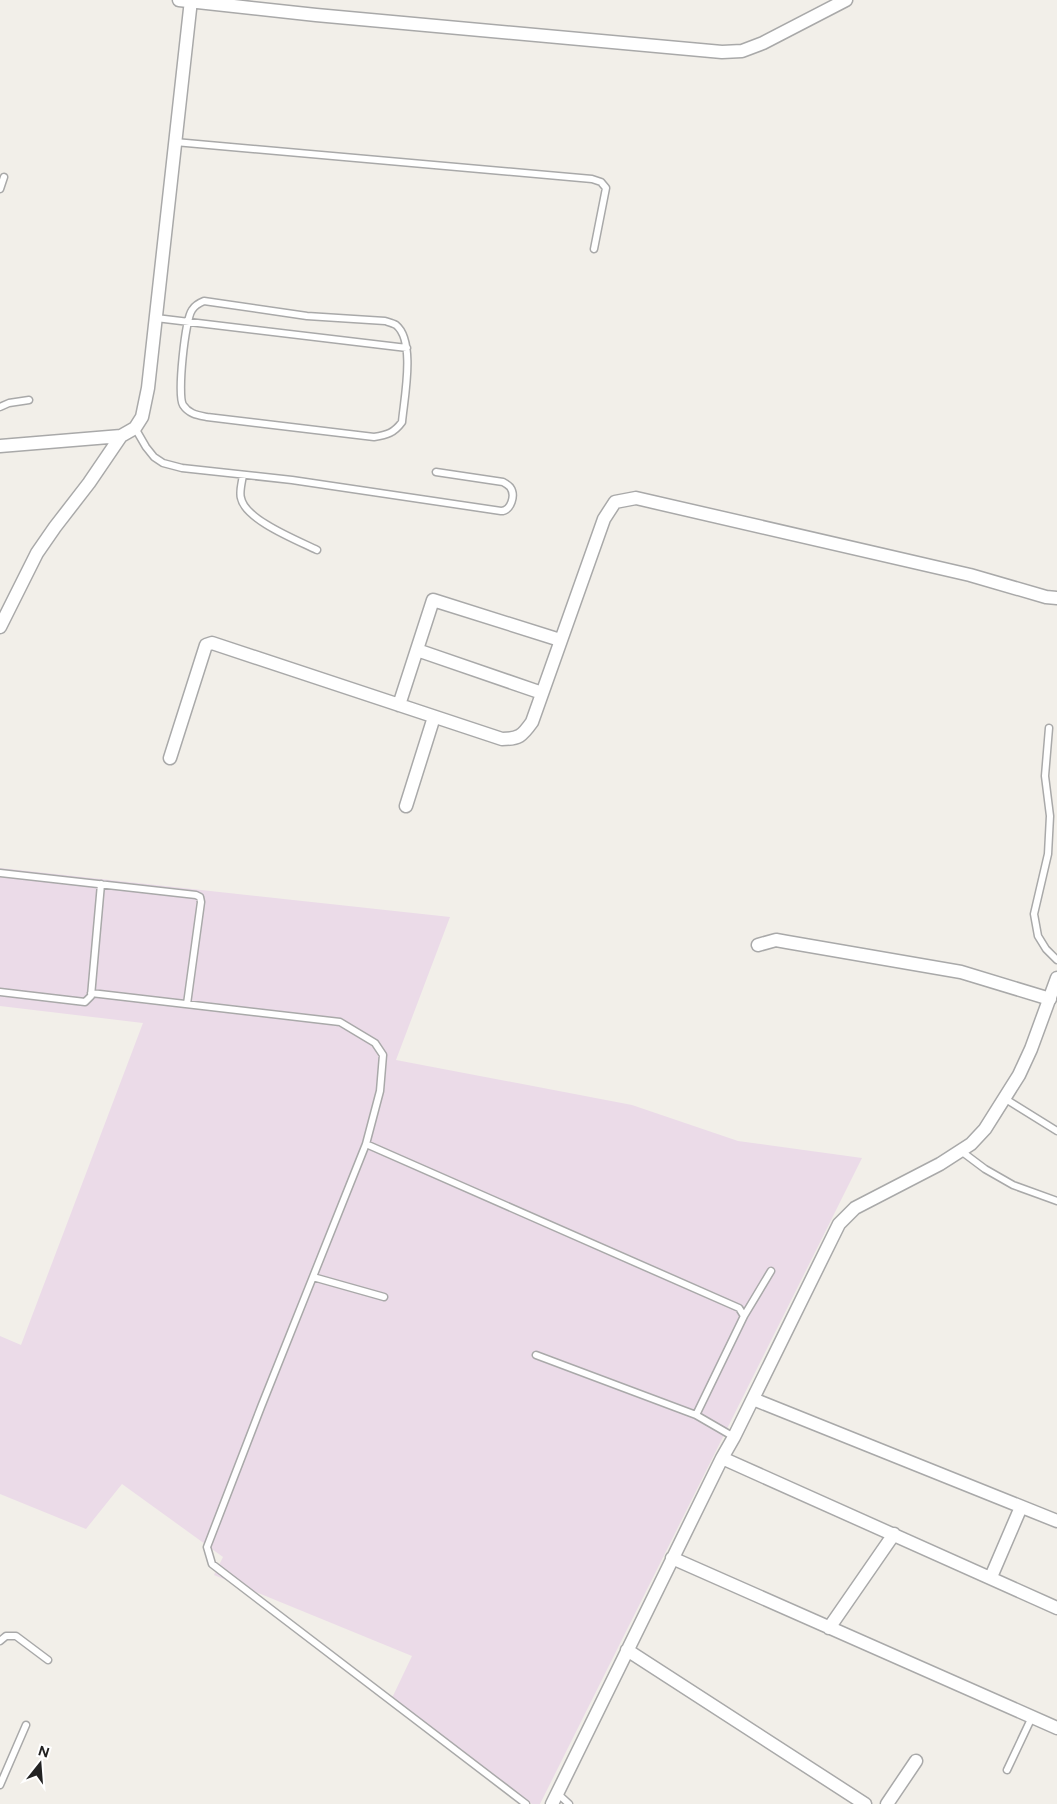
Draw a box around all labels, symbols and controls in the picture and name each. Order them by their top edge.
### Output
north arrow [15,1739,65,1789]
text: N [36,1742,51,1762]

